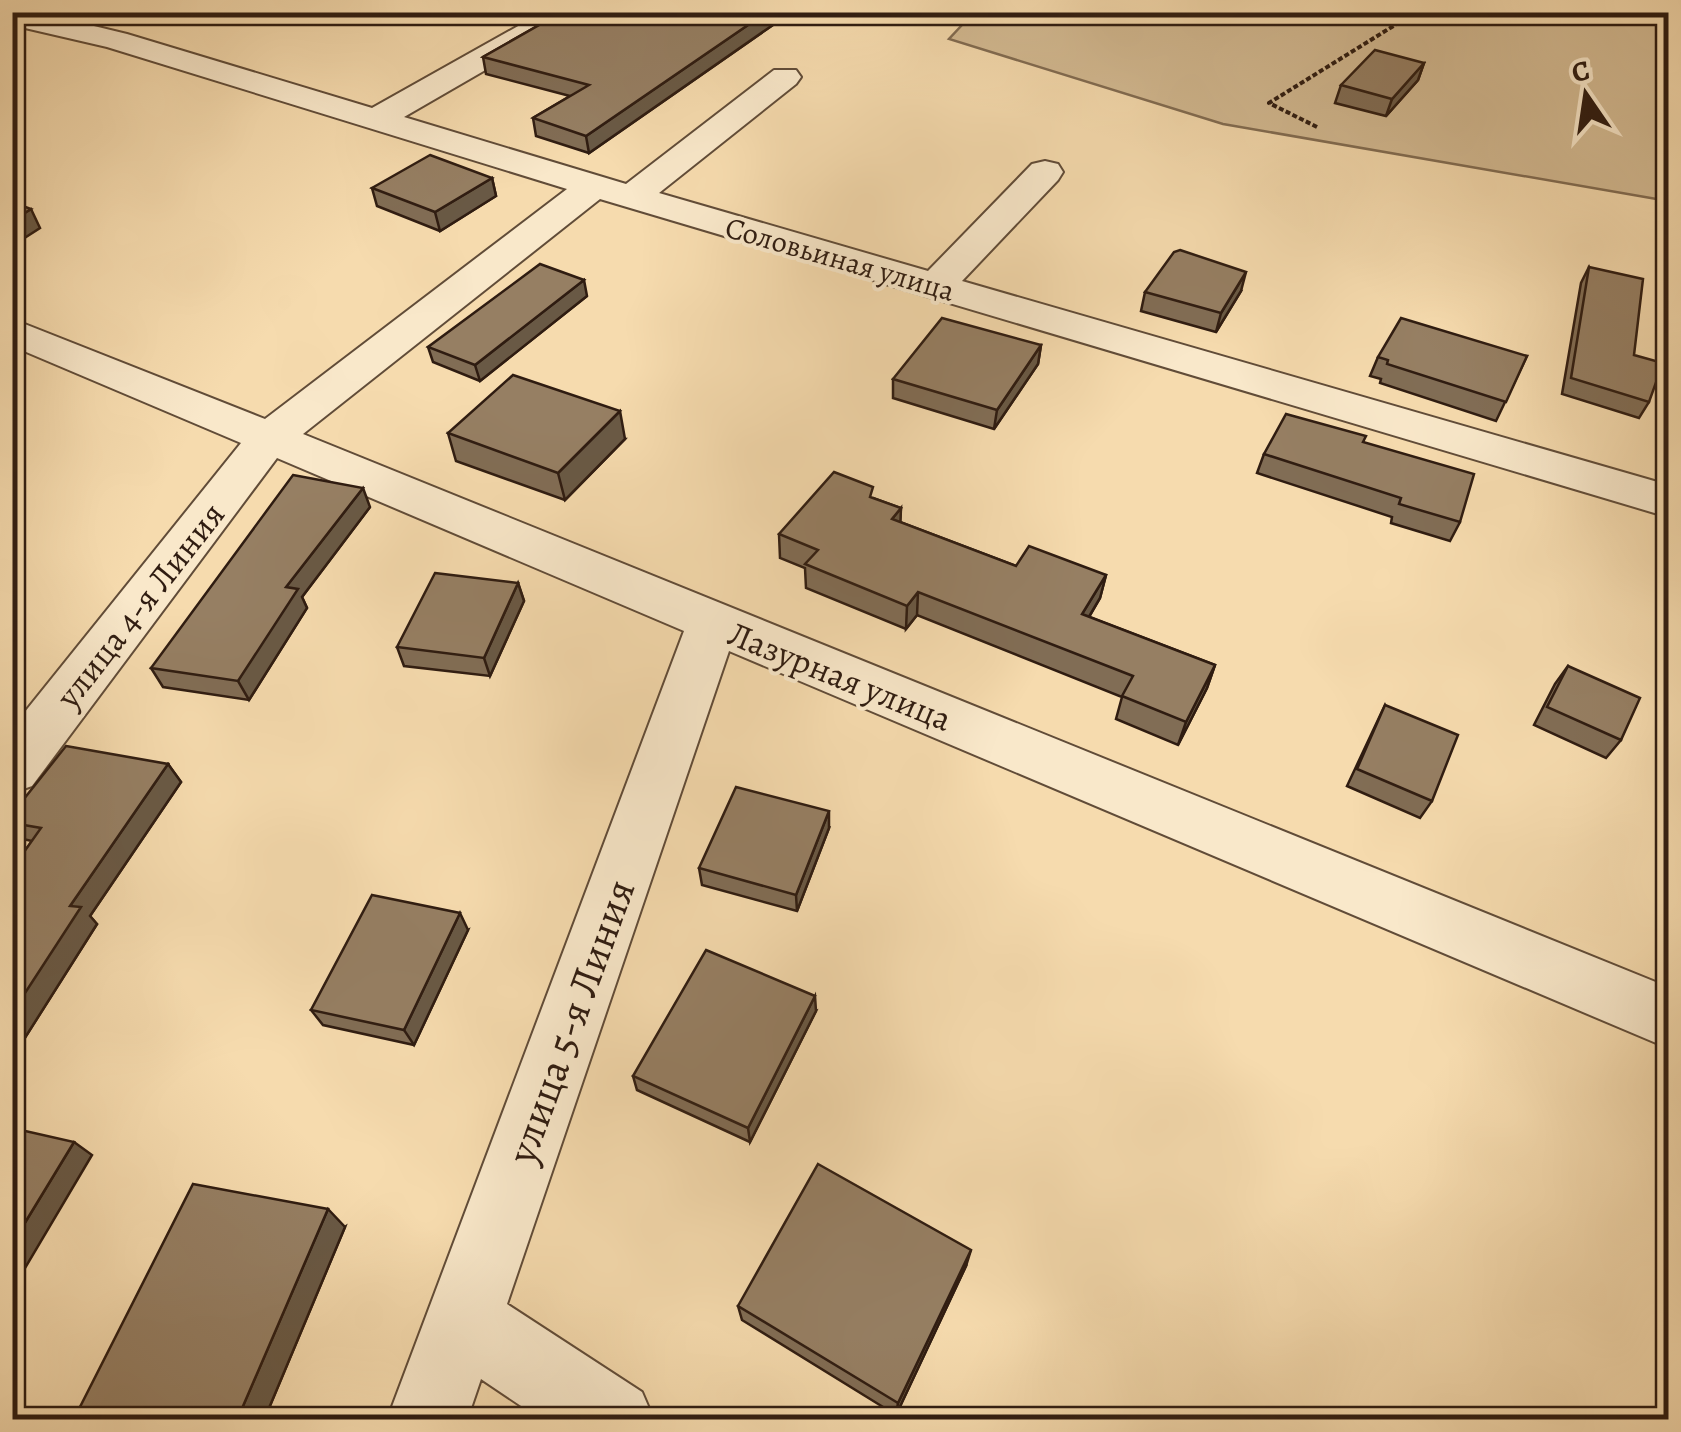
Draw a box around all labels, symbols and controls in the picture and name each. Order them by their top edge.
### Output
north arrow [1536,45,1636,145]
text: С [1568,51,1593,92]
street label: Соловьиная улица [721,207,959,311]
street label: улица 4-я Линия [44,492,236,719]
street label: Лазурная улица [721,609,959,743]
street label: улица 5-я Линия [492,871,648,1172]

